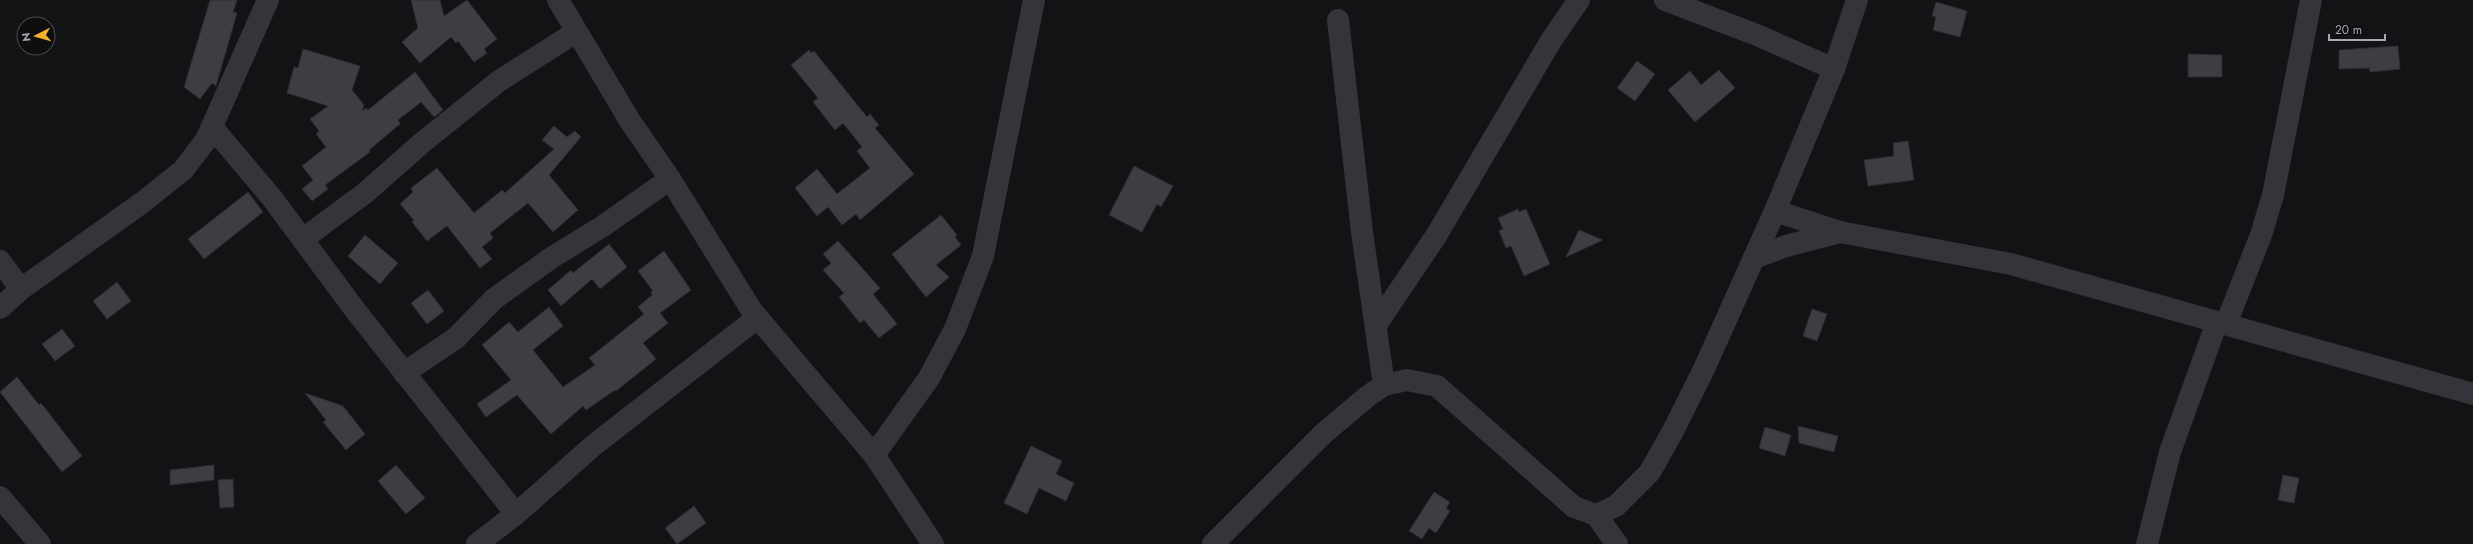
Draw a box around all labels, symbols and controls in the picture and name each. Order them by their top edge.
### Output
north arrow [16,16,56,56]
scale bar [2329,16,2385,42]
text: 20 m [2335,21,2362,39]
text: N [18,32,34,42]

